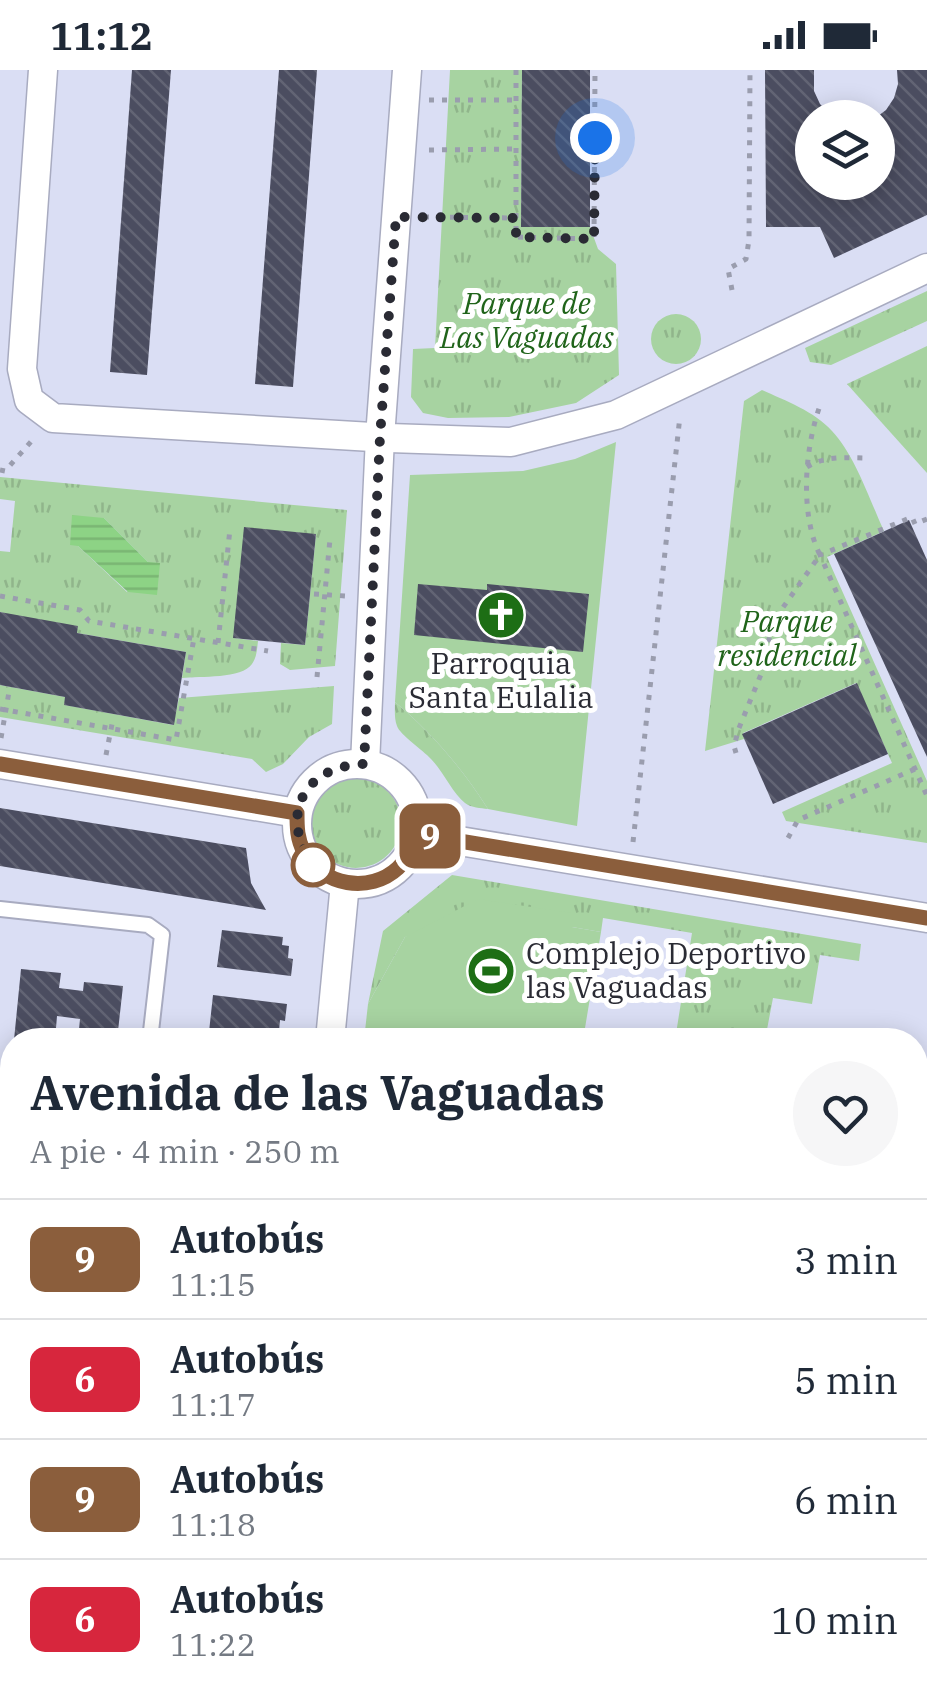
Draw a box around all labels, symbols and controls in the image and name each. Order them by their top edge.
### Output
text: 11:12 [50,11,153,60]
map controls [795,100,895,200]
button: layers [795,100,895,200]
your location [570,113,620,163]
park label: Parque de Las Vaguadas [439,283,614,356]
church icon: Parroquia Santa Eulalia [475,589,527,641]
park label: Parque residencial [717,601,857,674]
place label: Parroquia Santa Eulalia [408,643,594,716]
line badge: 9 [398,804,462,868]
text: 9 [419,813,441,859]
unlabelled marker [292,844,334,886]
place label: Complejo Deportivo las Vaguadas [526,933,806,1006]
sports icon: Complejo Deportivo las Vaguadas [465,945,517,997]
text: Avenida de las Vaguadas [30,1061,605,1123]
button: heart [793,1061,898,1166]
text: A pie · 4 min · 250 m [30,1130,340,1172]
text: Autobús [170,1214,324,1263]
text: 3 min [794,1235,898,1284]
text: 9 [74,1236,96,1282]
text: 11:15 [170,1263,256,1305]
text: Autobús [170,1334,324,1383]
text: 5 min [794,1355,898,1404]
text: 6 [74,1356,96,1402]
text: 11:17 [170,1383,256,1425]
text: Autobús [170,1454,324,1503]
text: 6 min [794,1475,898,1524]
text: 9 [74,1476,96,1522]
text: 11:18 [170,1503,256,1545]
text: Autobús [170,1574,324,1623]
text: 10 min [771,1595,898,1644]
text: 6 [74,1596,96,1642]
text: 11:22 [170,1623,256,1665]

